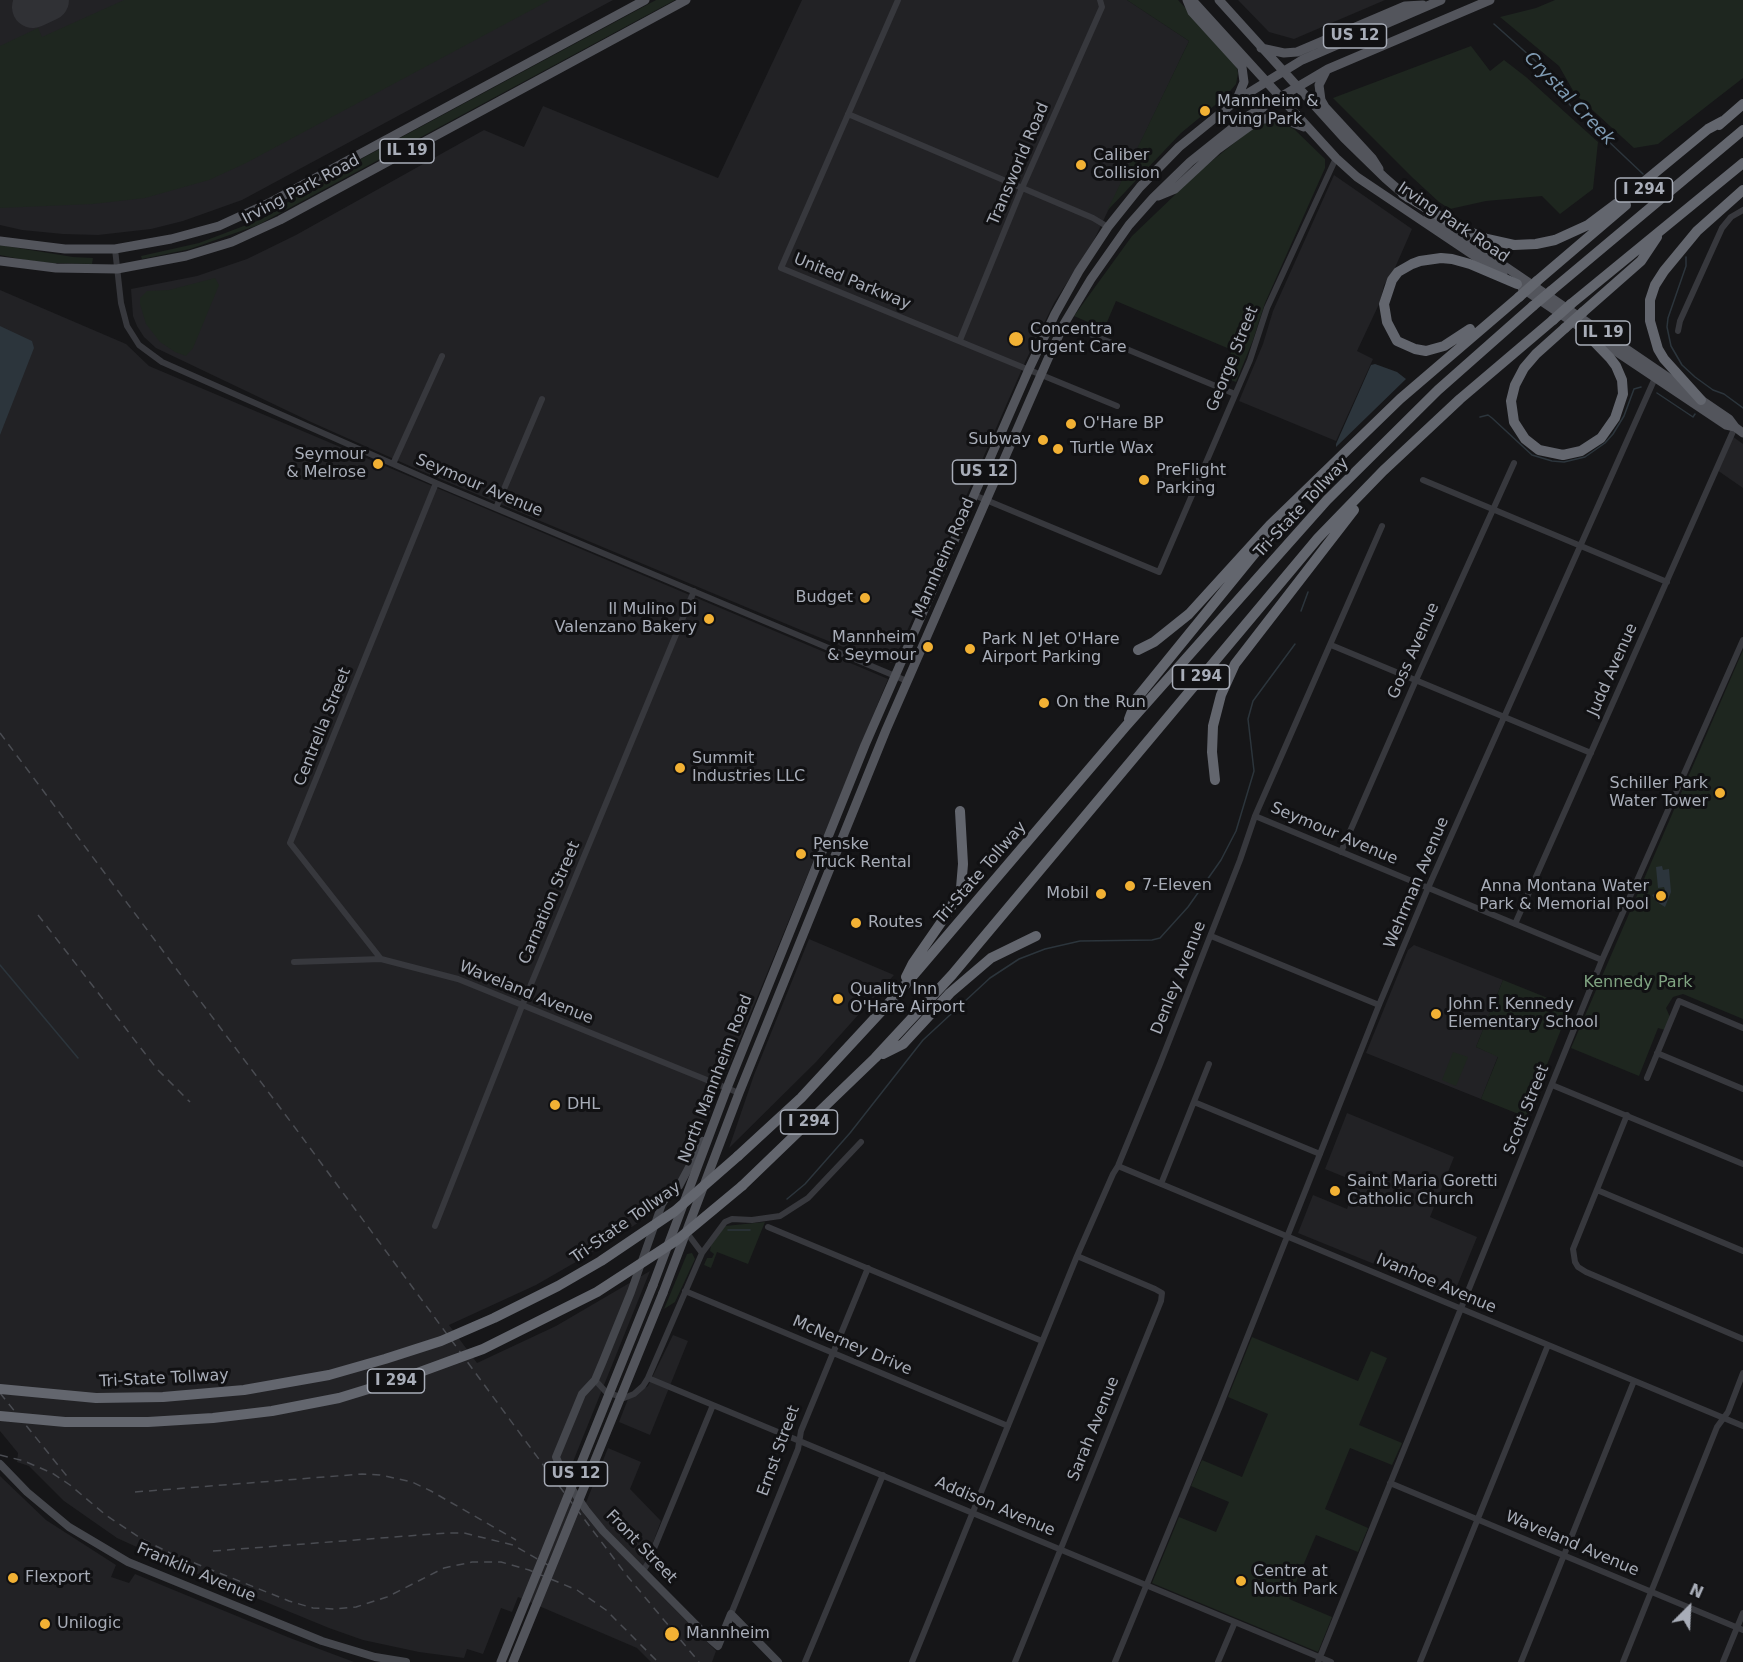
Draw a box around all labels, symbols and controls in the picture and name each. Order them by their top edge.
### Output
road number: US 12 [1324,24,1386,48]
water label: Crystal Creek [1519,48,1619,150]
place label: Mannheim & Irving Park [1217,92,1318,130]
street label: Transworld Road [984,100,1054,228]
marker: Mannheim & Irving Park [1198,104,1212,118]
road number: IL 19 [380,139,434,163]
place label: Caliber Collision [1093,146,1160,184]
street label: Irving Park Road [239,151,363,229]
marker: Caliber Collision [1074,158,1088,172]
road number: I 294 [1616,178,1672,202]
street label: Irving Park Road [1394,179,1512,267]
street label: United Parkway [791,250,913,314]
street label: George Street [1203,303,1263,415]
place label: Concentra Urgent Care [1030,320,1127,358]
road number: IL 19 [1576,321,1630,345]
marker: Concentra Urgent Care [1007,330,1025,348]
place label: O'Hare BP [1083,414,1164,434]
marker: O'Hare BP [1064,417,1078,431]
place label: Subway [968,430,1031,450]
marker: Subway [1036,433,1050,447]
place label: Turtle Wax [1070,439,1154,459]
marker: Turtle Wax [1051,442,1065,456]
place label: Seymour & Melrose [286,445,366,483]
street label: Seymour Avenue [413,451,545,521]
street label: Tri-State Tollway [1251,454,1353,562]
marker: Seymour & Melrose [371,457,385,471]
road number: US 12 [952,460,1016,484]
place label: PreFlight Parking [1156,461,1226,499]
marker: PreFlight Parking [1137,473,1151,487]
street label: Mannheim Road [909,495,979,621]
place label: Budget [795,588,853,608]
marker: Budget [858,591,872,605]
place label: Il Mulino Di Valenzano Bakery [554,600,697,638]
street label: Goss Avenue [1384,600,1444,702]
marker: Il Mulino Di Valenzano Bakery [702,612,716,626]
street label: Judd Avenue [1584,621,1642,719]
place label: Mannheim & Seymour [827,628,916,666]
place label: Park N Jet O'Hare Airport Parking [982,630,1120,668]
marker: Mannheim & Seymour [921,640,935,654]
marker: Park N Jet O'Hare Airport Parking [963,642,977,656]
street label: Centrella Street [291,665,355,789]
road number: I 294 [1172,665,1230,689]
place label: On the Run [1056,693,1146,713]
marker: On the Run [1037,696,1051,710]
place label: Summit Industries LLC [692,749,805,787]
marker: Summit Industries LLC [673,761,687,775]
place label: Schiller Park Water Tower [1609,774,1708,812]
marker: Schiller Park Water Tower [1713,786,1727,800]
street label: Seymour Avenue [1268,799,1400,869]
street label: Wehrman Avenue [1381,814,1453,952]
street label: Tri-State Tollway [931,818,1031,928]
place label: Penske Truck Rental [813,835,911,873]
street label: Carnation Street [515,839,585,967]
marker: Penske Truck Rental [794,847,808,861]
place label: 7-Eleven [1142,876,1212,896]
place label: Anna Montana Water Park & Memorial Pool [1479,877,1649,915]
marker: 7-Eleven [1123,879,1137,893]
place label: Mobil [1046,884,1089,904]
marker: Mobil [1094,887,1108,901]
marker: Anna Montana Water Park & Memorial Pool [1654,889,1668,903]
place label: Routes [868,913,923,933]
marker: Routes [849,916,863,930]
street label: Denley Avenue [1148,918,1210,1038]
street label: Waveland Avenue [456,957,596,1029]
park label: Kennedy Park [1584,973,1692,993]
place label: Quality Inn O'Hare Airport [850,980,965,1018]
street label: North Mannheim Road [675,992,757,1166]
marker: Quality Inn O'Hare Airport [831,992,845,1006]
place label: John F. Kennedy Elementary School [1448,995,1598,1033]
marker: John F. Kennedy Elementary School [1429,1007,1443,1021]
street label: Scott Street [1500,1062,1554,1158]
place label: DHL [567,1095,600,1115]
marker: DHL [548,1098,562,1112]
road number: I 294 [780,1110,838,1134]
place label: Saint Maria Goretti Catholic Church [1347,1172,1498,1210]
street label: Tri-State Tollway [567,1178,685,1268]
marker: Saint Maria Goretti Catholic Church [1328,1184,1342,1198]
street label: Ivanhoe Avenue [1373,1250,1499,1318]
street label: McNerney Drive [789,1312,915,1380]
street label: Tri-State Tollway [99,1366,229,1392]
road number: I 294 [368,1369,424,1393]
street label: Sarah Avenue [1064,1374,1124,1484]
street label: Ernst Street [754,1403,804,1499]
road number: US 12 [544,1462,608,1486]
street label: Addison Avenue [932,1473,1058,1541]
street label: Front Street [601,1506,681,1588]
street label: Waveland Avenue [1502,1507,1642,1581]
street label: Franklin Avenue [134,1539,258,1607]
place label: Centre at North Park [1253,1562,1337,1600]
place label: Flexport [25,1568,90,1588]
marker: Flexport [6,1571,20,1585]
marker: Centre at North Park [1234,1574,1248,1588]
north arrow [1659,1578,1719,1638]
text: N [1687,1580,1706,1602]
place label: Unilogic [57,1614,121,1634]
marker: Unilogic [38,1617,52,1631]
place label: Mannheim [686,1624,770,1644]
marker: Mannheim [663,1625,681,1643]

